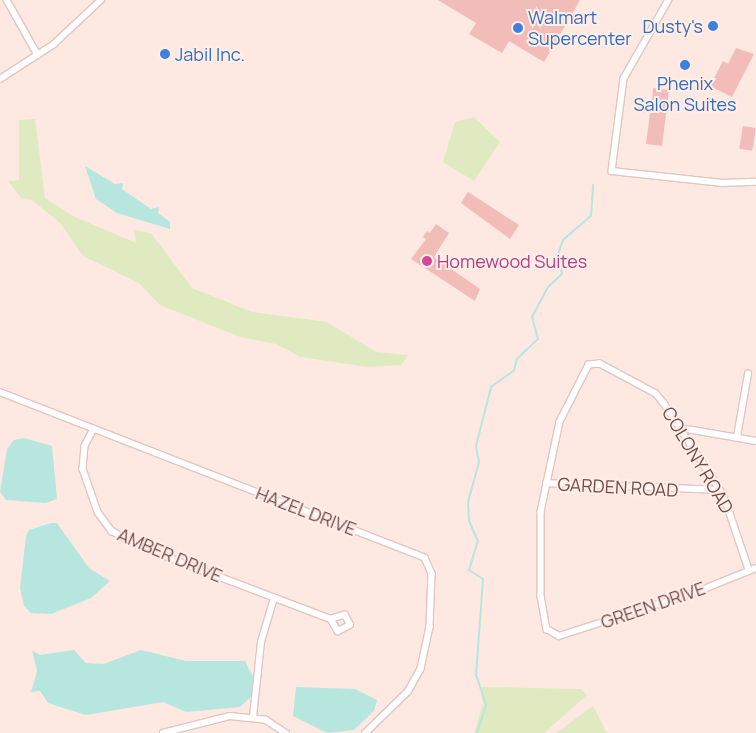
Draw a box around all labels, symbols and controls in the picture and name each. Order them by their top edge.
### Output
place label: Walmart Supercenter [528,7,632,50]
place label: Dusty's [642,15,703,37]
marker: Dusty's [707,20,719,32]
marker: Walmart Supercenter [512,22,524,34]
place label: Jabil Inc. [175,43,245,65]
marker: Jabil Inc. [159,48,171,60]
marker: Phenix Salon Suites [679,59,691,71]
place label: Phenix Salon Suites [633,73,737,116]
place label: Homewood Suites [437,250,587,272]
marker: Homewood Suites [421,255,433,267]
street label: COLONY ROAD [658,402,738,518]
street label: GARDEN ROAD [557,473,679,501]
street label: HAZEL DRIVE [252,482,360,540]
street label: AMBER DRIVE [114,523,226,587]
street label: GREEN DRIVE [598,577,708,633]

